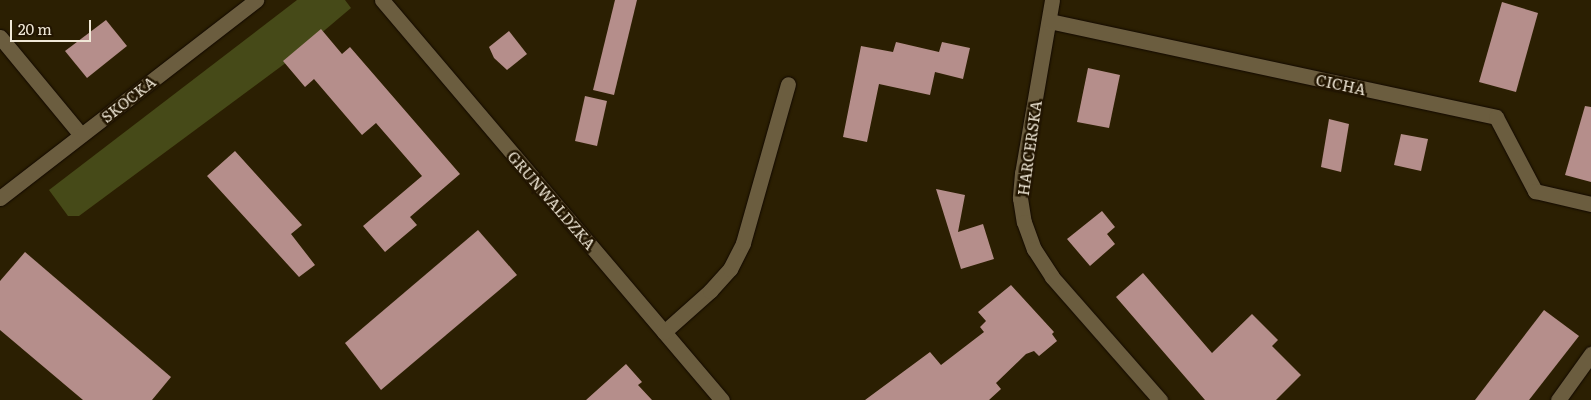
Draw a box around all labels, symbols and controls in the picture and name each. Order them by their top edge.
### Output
scale bar [12,10,94,42]
text: 20 m [18,17,52,40]
street label: CICHA [1314,70,1368,98]
street label: SKOCKA [97,72,159,126]
street label: HARCERSKA [1013,99,1045,197]
street label: GRUNWALDZKA [504,147,600,253]

